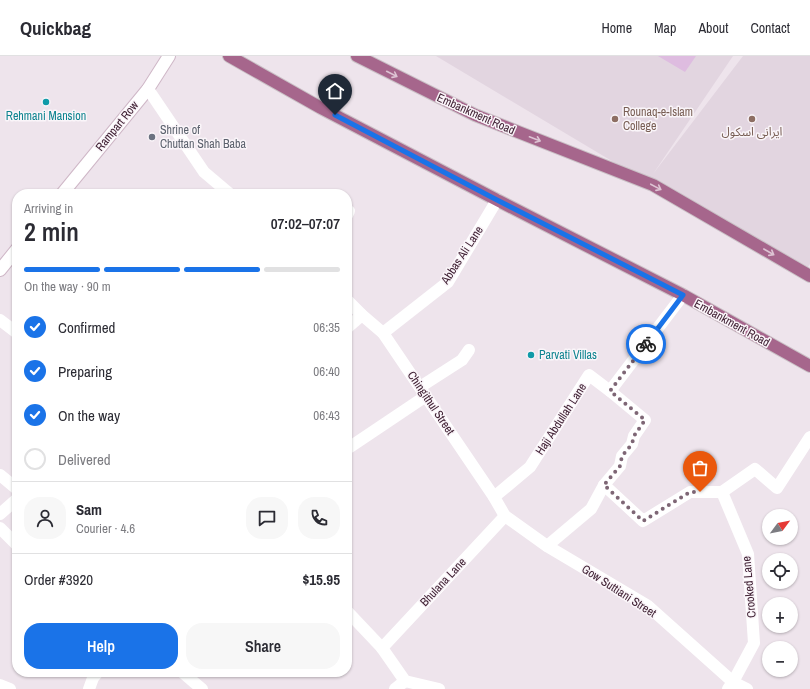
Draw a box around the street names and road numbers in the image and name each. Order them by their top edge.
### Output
street label: Embankment Road [434,90,518,138]
street label: Rampart Row [92,97,143,154]
street label: Abbas Ali Lane [437,223,487,288]
street label: Embankment Road [691,296,773,350]
street label: Chingithul Street [404,368,458,438]
street label: Haji Abdullah Lane [532,380,590,458]
street label: Bhulana Lane [416,554,470,610]
street label: Crooked Lane [738,556,760,618]
street label: Gow Suttiani Street [579,561,660,621]

